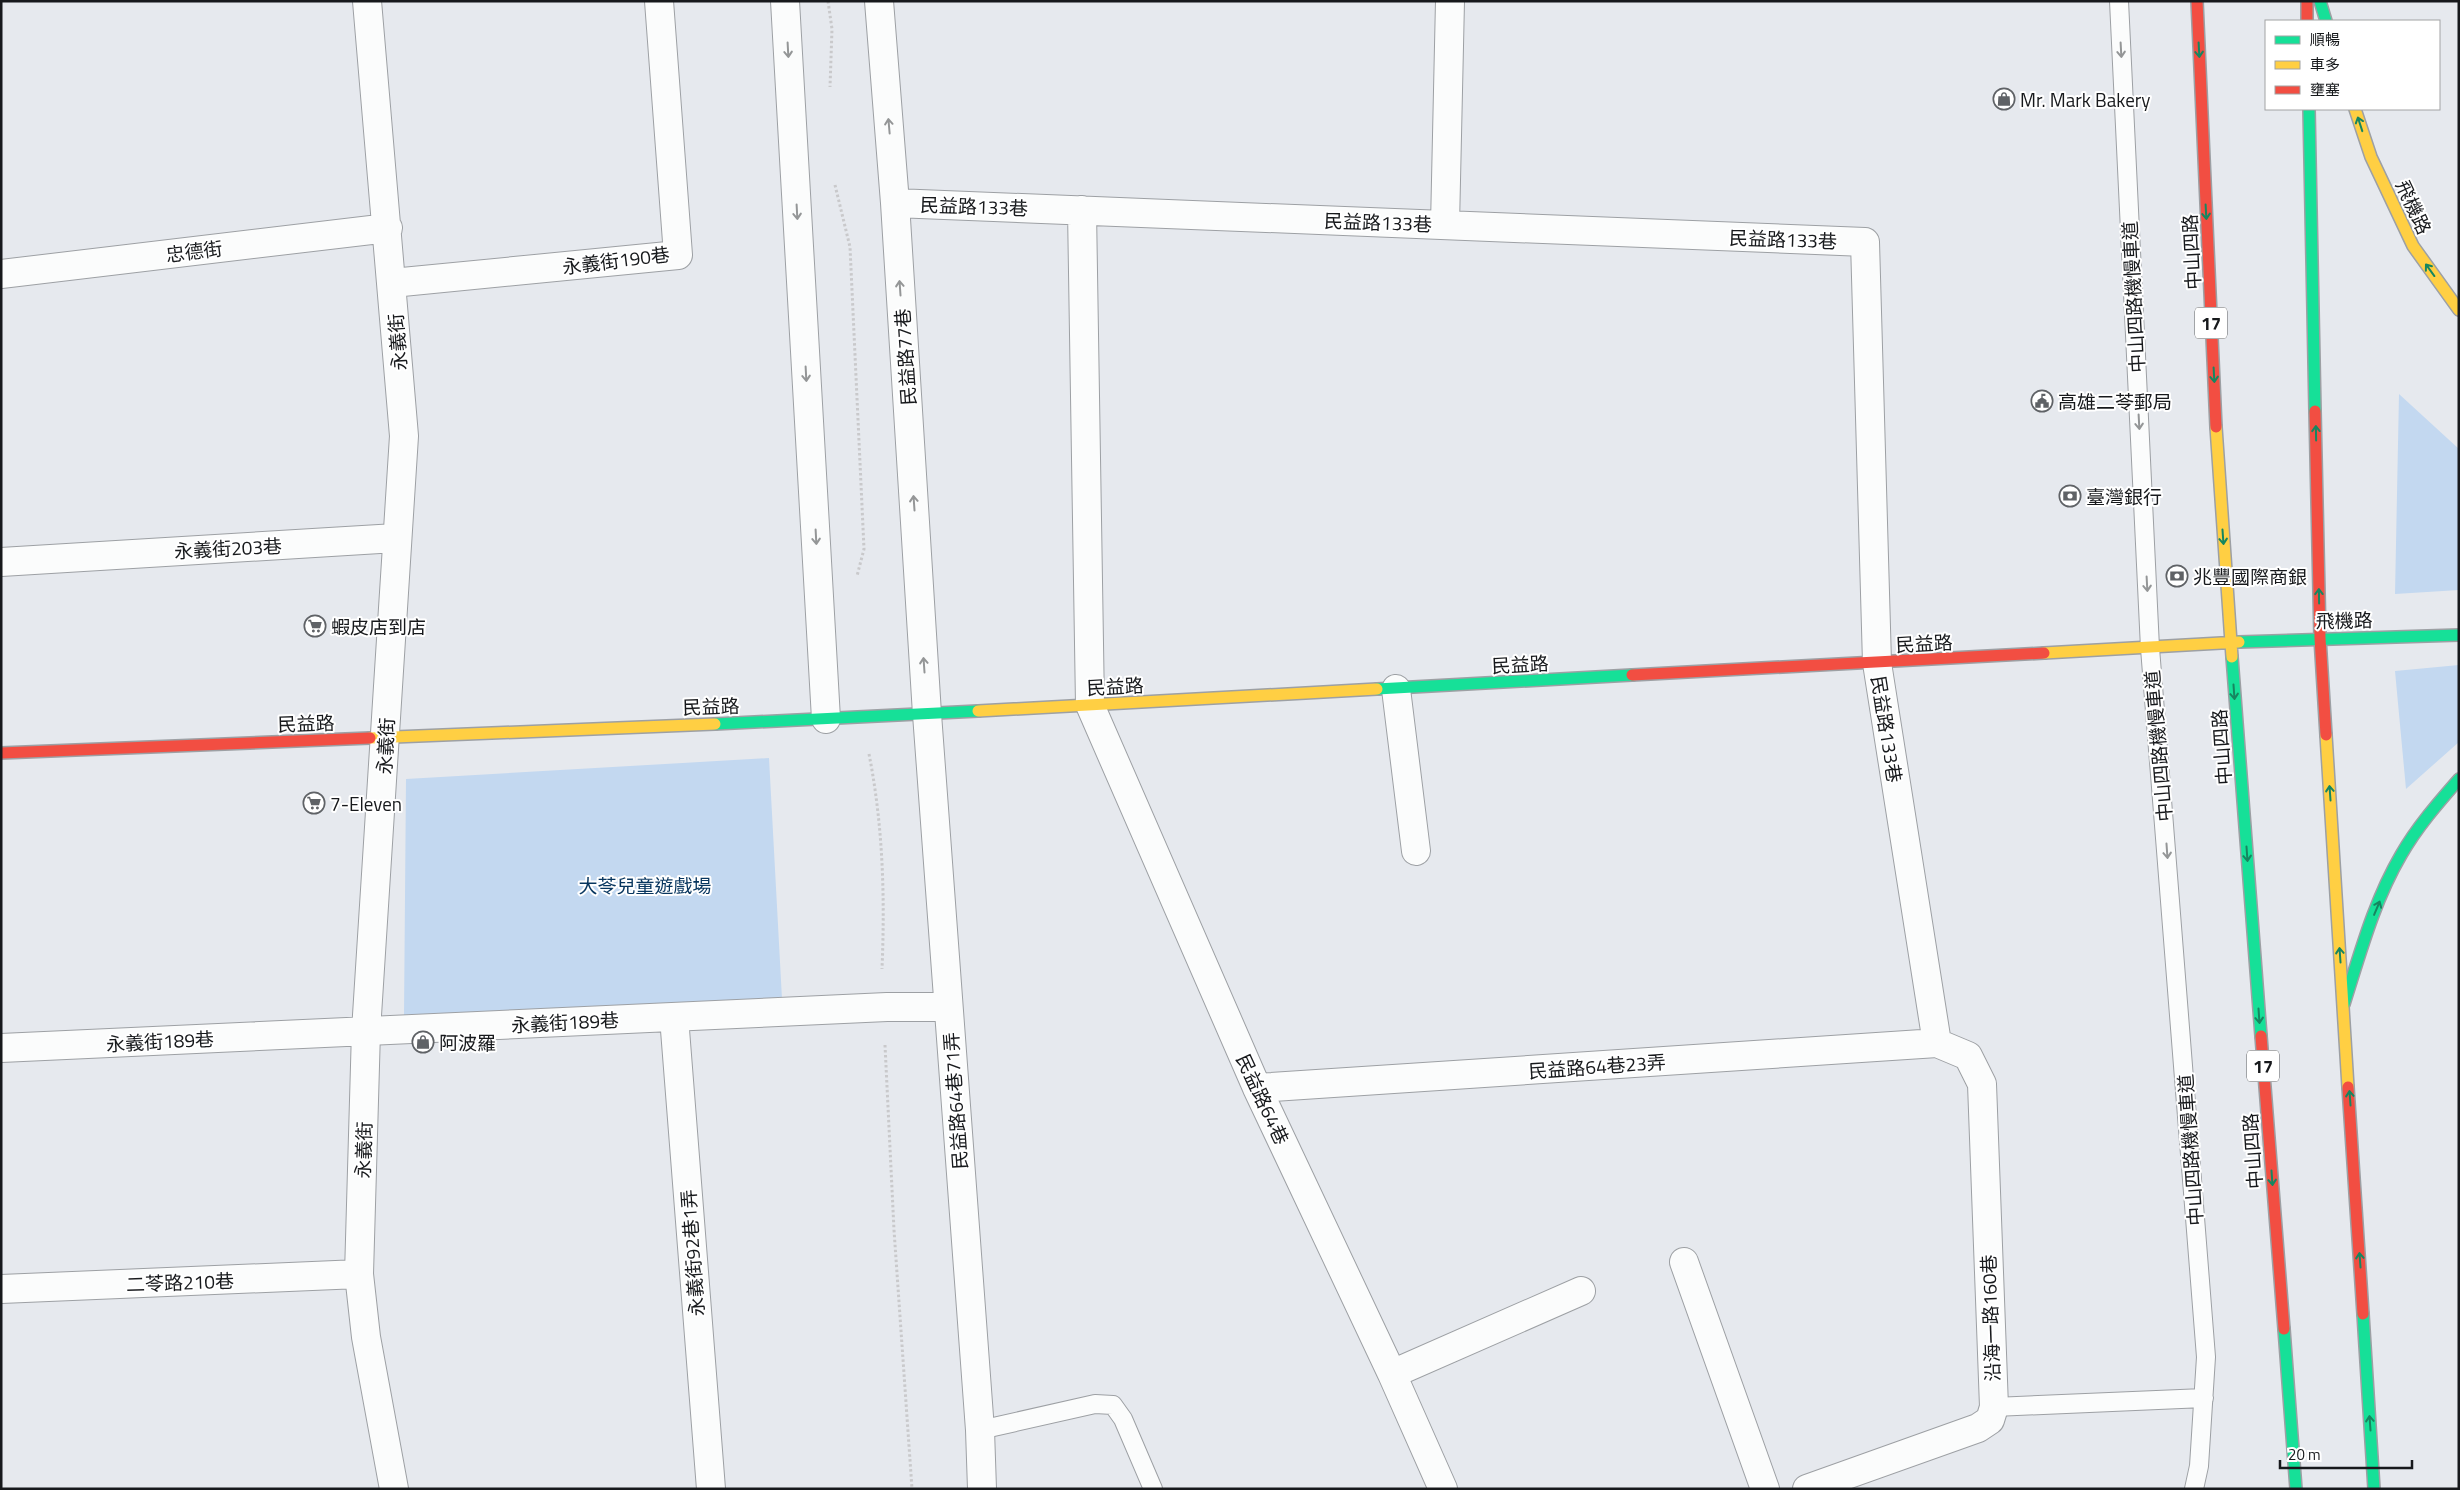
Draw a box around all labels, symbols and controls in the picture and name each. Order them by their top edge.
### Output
legend [2265,20,2440,110]
text: 順暢 [2310,28,2340,51]
one-way arrow [783,42,792,58]
one-way arrow [2117,42,2126,58]
one-way arrow [2194,42,2203,58]
text: 車多 [2310,53,2340,76]
text: 壅塞 [2310,78,2340,101]
place label: Mr. Mark Bakery [2020,85,2151,114]
shop icon: Mr. Mark Bakery [1992,87,2016,111]
one-way arrow [2355,117,2365,133]
one-way arrow [884,119,894,135]
street label: 飛機路 [2389,175,2439,239]
street label: 民益路133巷 [920,190,1028,222]
one-way arrow [793,204,802,220]
one-way arrow [2202,204,2211,220]
street label: 民益路133巷 [1324,206,1432,238]
street label: 中山四路 [2175,213,2207,291]
street label: 中山四路機慢車道 [2115,220,2151,374]
street label: 民益路133巷 [1729,223,1837,255]
street label: 忠德街 [164,233,224,269]
street label: 永義街190巷 [561,239,671,281]
one-way arrow [2425,263,2435,277]
one-way arrow [896,281,905,297]
street label: 民益路77巷 [887,307,923,407]
road number: 17 [2195,307,2227,338]
street label: 永義街 [381,313,413,371]
one-way arrow [802,366,811,382]
one-way arrow [2209,366,2218,382]
place label: 高雄二苓郵局 [2058,387,2172,416]
public building icon: 高雄二苓郵局 [2030,389,2054,413]
one-way arrow [2134,414,2144,430]
one-way arrow [2311,426,2321,442]
place label: 臺灣銀行 [2086,482,2162,511]
bank icon: 臺灣銀行 [2058,484,2082,508]
one-way arrow [909,495,918,511]
one-way arrow [811,528,820,544]
one-way arrow [2218,529,2227,545]
street label: 永義街203巷 [173,531,283,565]
place label: 兆豐國際商銀 [2193,562,2307,591]
bank icon: 兆豐國際商銀 [2165,564,2189,588]
one-way arrow [2142,576,2151,592]
one-way arrow [2315,588,2324,604]
street label: 飛機路 [2315,605,2373,635]
place label: 蝦皮店到店 [331,612,426,641]
supermarket icon: 蝦皮店到店 [303,614,327,638]
street label: 民益路 [1895,627,1953,659]
street label: 民益路 [1491,648,1549,680]
one-way arrow [920,657,929,673]
street label: 中山四路機慢車道 [2137,669,2179,823]
street label: 民益路 [1086,670,1144,702]
street label: 民益路133巷 [1864,673,1910,785]
one-way arrow [2230,684,2239,700]
street label: 民益路 [682,691,740,721]
street label: 民益路 [277,708,335,738]
street label: 中山四路 [2204,708,2238,786]
street label: 永義街 [369,717,401,775]
one-way arrow [2326,785,2335,801]
place label: 7-Eleven [330,789,402,818]
supermarket icon: 7-Eleven [302,791,326,815]
one-way arrow [2162,843,2171,859]
one-way arrow [2242,846,2251,862]
park label: 大苓兒童遊戲場 [578,871,712,900]
one-way arrow [2373,901,2383,916]
one-way arrow [2336,947,2345,963]
street label: 永義街189巷 [510,1005,620,1039]
one-way arrow [2255,1008,2264,1024]
street label: 永義街189巷 [105,1024,215,1058]
place label: 阿波羅 [439,1028,496,1057]
shop icon: 阿波羅 [411,1030,435,1054]
street label: 民益路64巷71弄 [936,1031,974,1171]
street label: 民益路64巷23弄 [1527,1047,1667,1085]
street label: 民益路64巷 [1229,1049,1297,1149]
road number: 17 [2247,1050,2279,1082]
street label: 中山四路機慢車道 [2170,1073,2210,1227]
one-way arrow [2345,1091,2354,1107]
street label: 中山四路 [2235,1112,2269,1190]
street label: 永義街 [348,1121,378,1179]
one-way arrow [2267,1170,2277,1186]
street label: 永義街92巷1弄 [673,1189,711,1317]
one-way arrow [2355,1253,2364,1269]
street label: 沿海一路160巷 [1973,1254,2007,1382]
street label: 二苓路210巷 [126,1266,234,1298]
one-way arrow [2366,1415,2375,1431]
scale bar [2280,1438,2412,1470]
text: 20 m [2288,1443,2321,1466]

